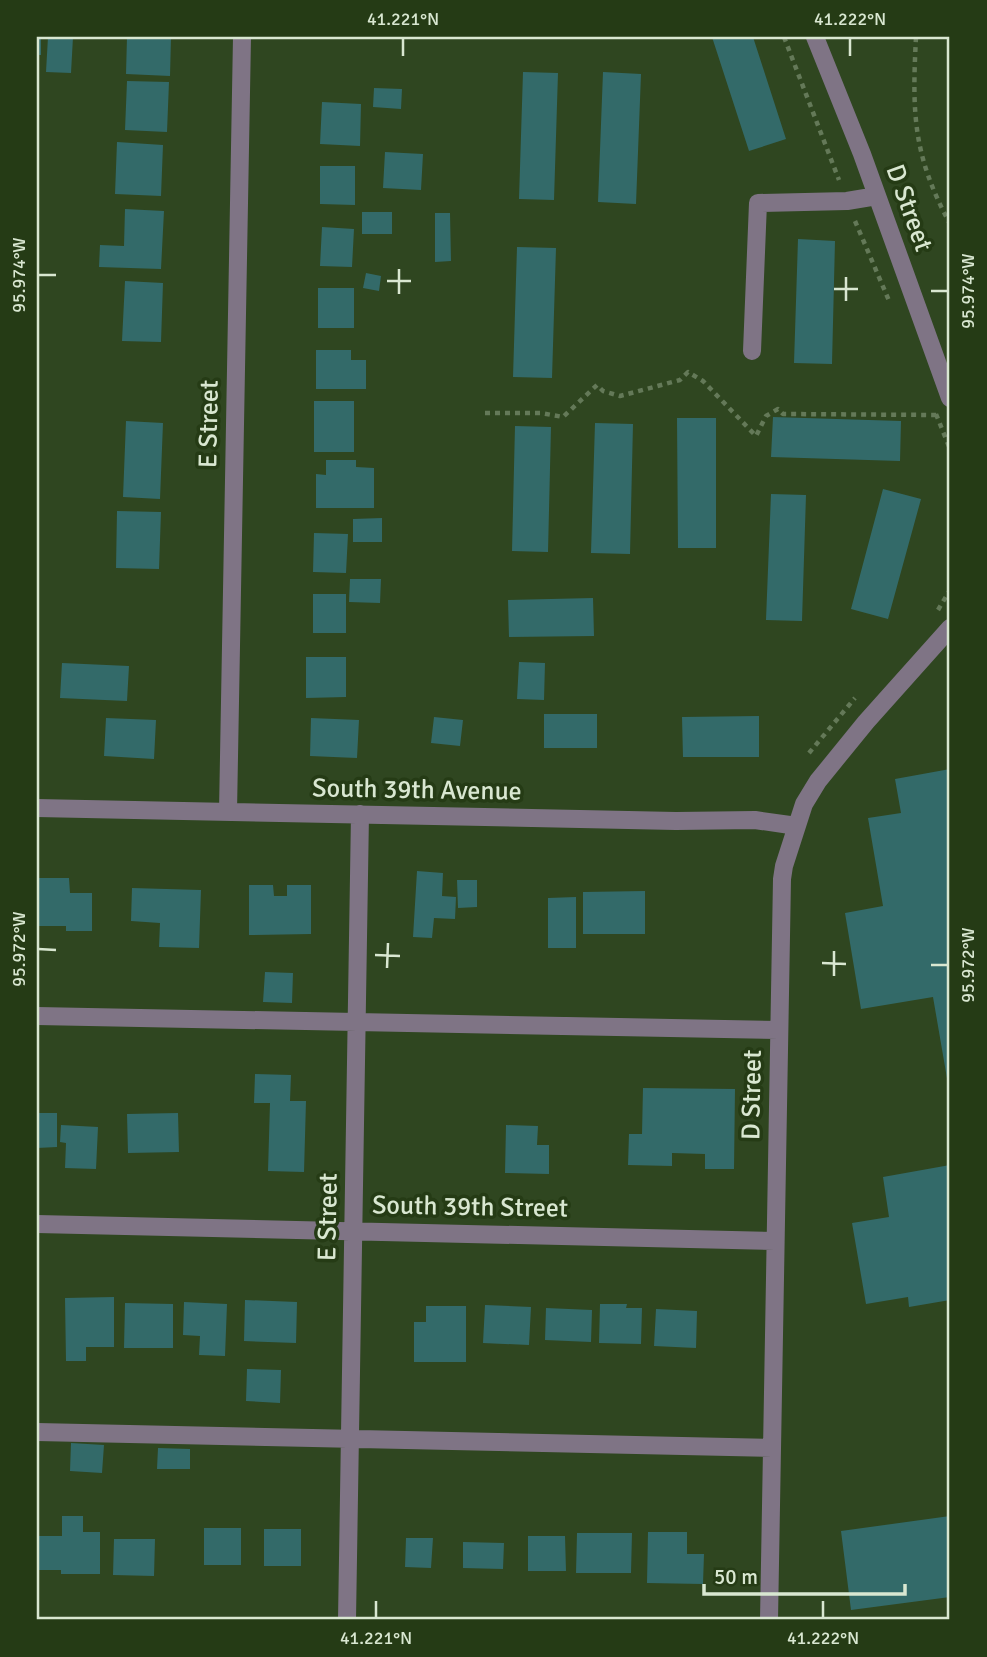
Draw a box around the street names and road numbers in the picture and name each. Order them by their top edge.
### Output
street label: D Street [879,160,939,256]
street label: E Street [192,380,226,468]
street label: South 39th Avenue [312,772,522,808]
street label: D Street [735,1050,769,1140]
street label: E Street [311,1173,345,1261]
street label: South 39th Street [372,1189,568,1225]

